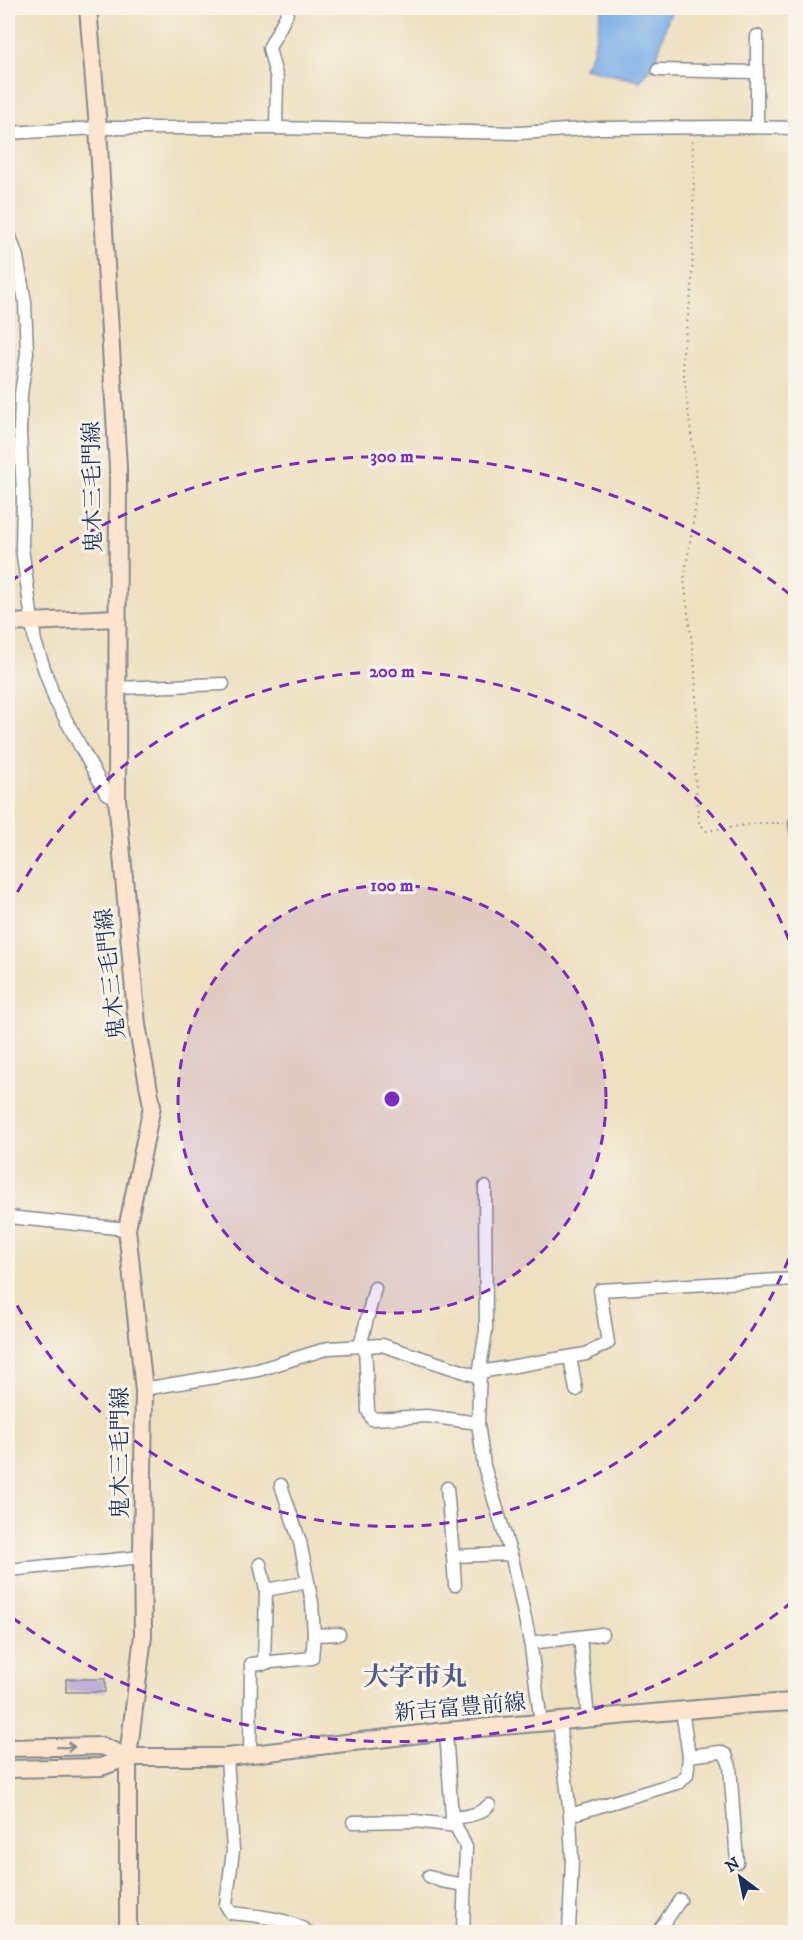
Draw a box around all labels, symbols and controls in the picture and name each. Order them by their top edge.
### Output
street label: 鬼木三毛門線 [78,421,108,553]
text: 300 m [370,446,414,468]
text: 200 m [369,661,415,683]
text: 100 m [370,875,414,897]
street label: 鬼木三毛門線 [91,907,131,1041]
centre of rings [382,1089,402,1109]
street label: 鬼木三毛門線 [107,1387,134,1519]
district label: 大字市丸 [363,1661,467,1694]
street label: 新吉富豊前線 [393,1689,527,1727]
one-way arrow [55,1741,75,1753]
north arrow [710,1847,770,1907]
text: N [722,1853,743,1877]

